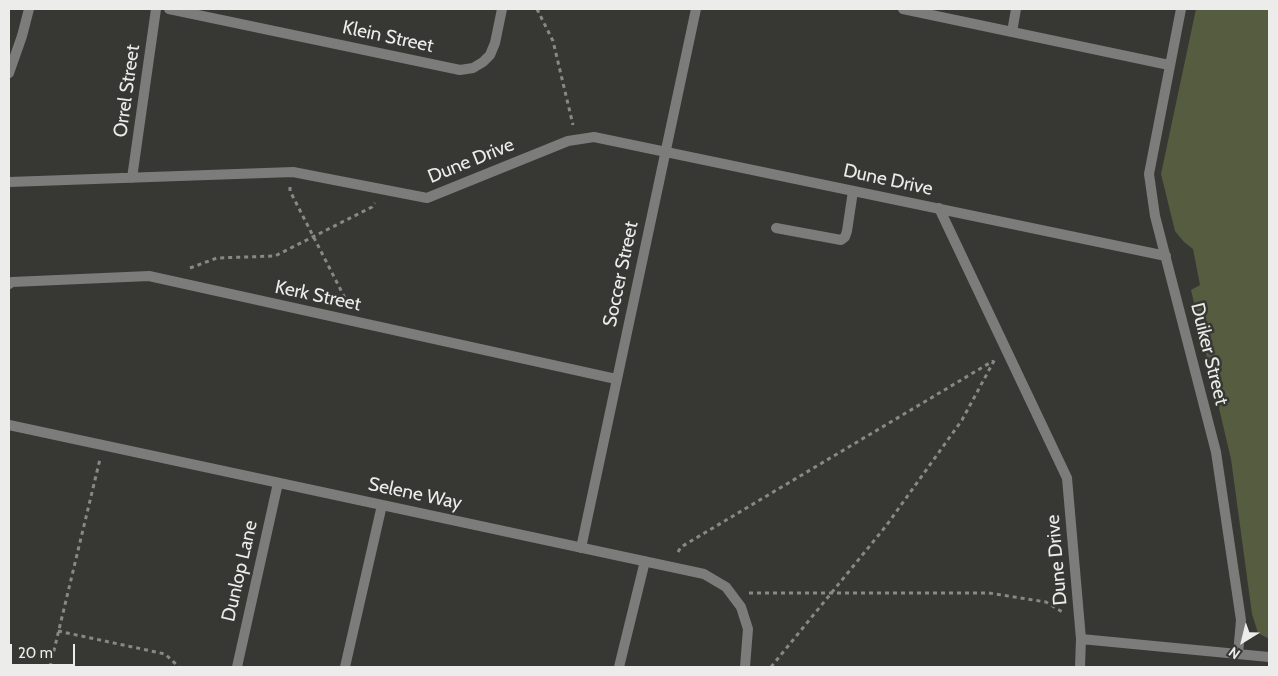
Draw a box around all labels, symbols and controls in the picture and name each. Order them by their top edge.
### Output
street label: Klein Street [340,16,436,58]
street label: Orrel Street [109,43,145,139]
street label: Dune Drive [425,133,517,189]
street label: Dune Drive [841,159,935,201]
street label: Soccer Street [599,219,643,329]
street label: Kerk Street [273,276,363,316]
street label: Duiker Street [1185,300,1233,408]
street label: Selene Way [366,473,464,515]
street label: Dune Drive [1042,514,1072,606]
street label: Dunlop Lane [217,518,263,624]
north arrow [1218,616,1268,666]
scale bar [12,634,78,666]
text: N [1225,643,1243,663]
text: 20 m [18,644,53,662]

